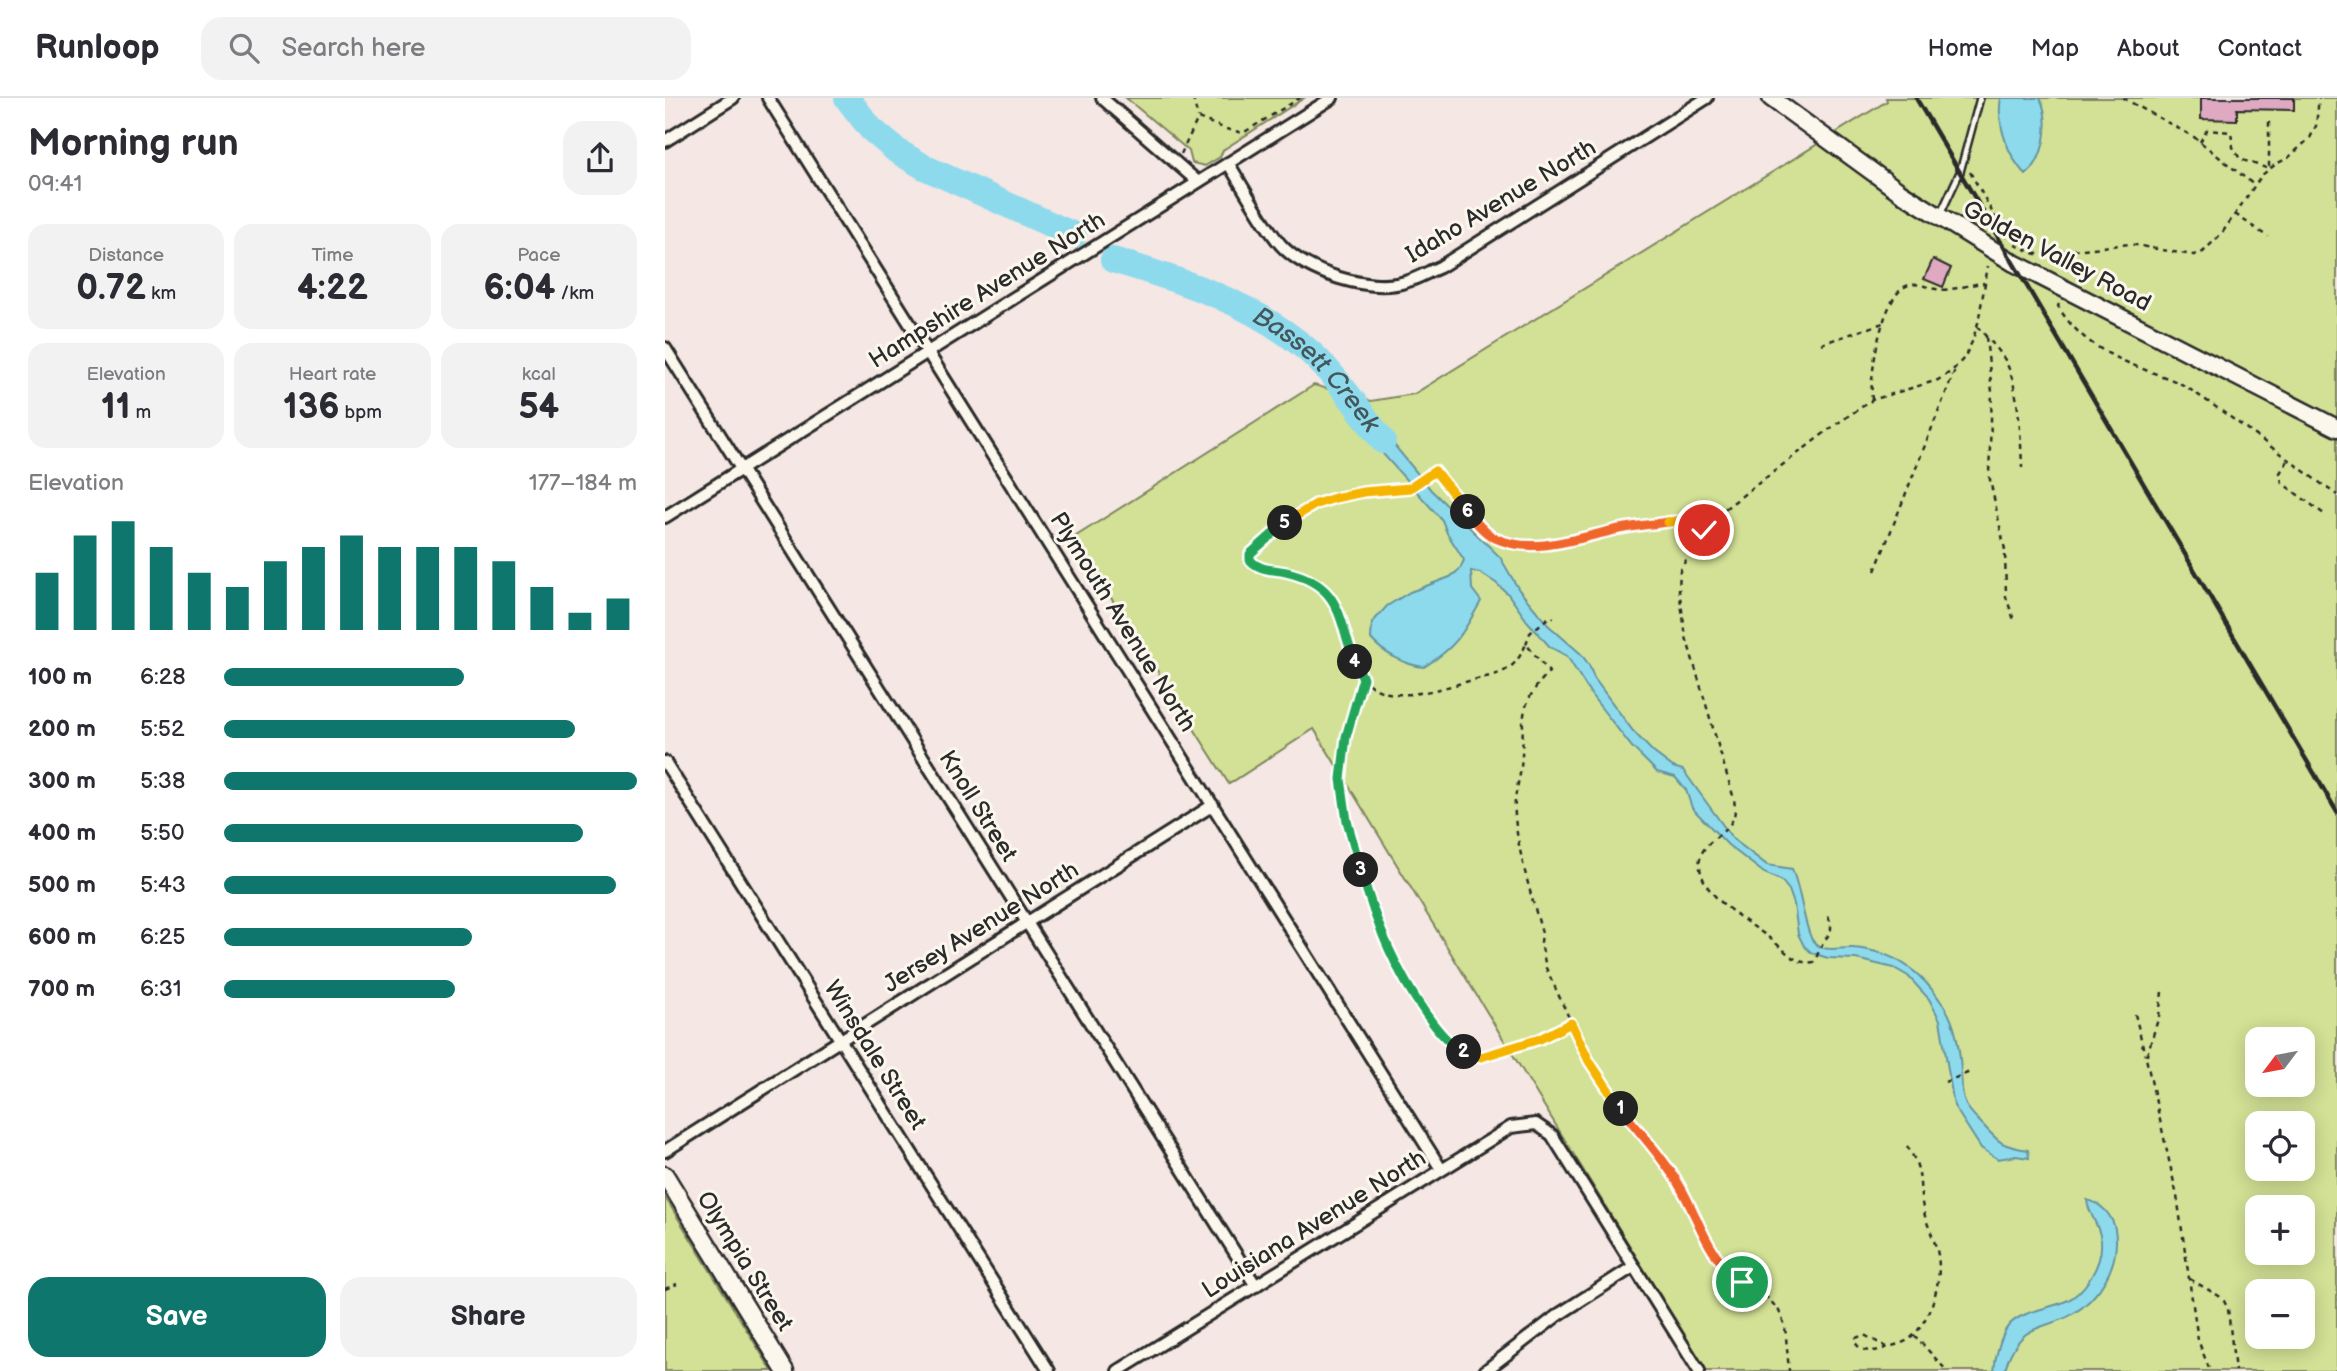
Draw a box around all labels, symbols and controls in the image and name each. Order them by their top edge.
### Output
search box [201,17,691,80]
text: Runloop [35,28,159,68]
icon: search [225,29,263,67]
text: Search here [281,33,425,64]
text: Home [1928,34,1993,63]
text: Map [2031,34,2079,63]
text: About [2117,34,2179,63]
text: Contact [2217,34,2302,63]
text: Morning run [28,121,239,166]
button: share [563,121,637,195]
street label: Idaho Avenue North [1401,133,1601,269]
text: 09:41 [28,170,82,198]
street label: Golden Valley Road [1958,194,2156,318]
street label: Hampshire Avenue North [864,205,1110,375]
text: Distance [88,244,164,267]
text: Time [311,244,354,267]
text: Pace [517,244,560,267]
text: 0.72 [76,267,146,310]
text: 4:22 [297,267,368,310]
text: 6:04 [483,267,555,310]
text: km [146,282,176,305]
text: /km [555,282,594,305]
water label: Bassett Creek [1247,301,1387,439]
text: Elevation [87,363,166,386]
text: Heart rate [289,363,376,386]
text: kcal [522,363,556,386]
text: 11 [101,386,130,429]
text: 136 [283,386,339,429]
text: 54 [518,386,559,429]
text: m [130,401,151,424]
text: bpm [339,401,382,424]
text: Elevation [28,469,124,497]
text: 177–184 m [529,469,637,497]
pin: 6 [1451,494,1485,530]
text: 6 [1462,500,1473,523]
pin [1674,500,1734,560]
pin: 5 [1267,506,1303,540]
street label: Plymouth Avenue North [1044,507,1202,737]
text: 5 [1279,511,1290,534]
icon: check [1685,511,1723,549]
pin: 4 [1337,644,1373,680]
text: 4 [1349,650,1360,673]
text: 100 m [28,663,92,691]
text: 6:28 [140,663,186,691]
text: 200 m [28,715,96,743]
text: 5:52 [140,715,185,743]
street label: Knoll Street [933,745,1024,867]
text: 300 m [28,767,96,795]
text: 5:38 [140,767,185,795]
text: 400 m [28,819,96,847]
text: 5:50 [140,819,185,847]
pin: 3 [1343,852,1379,888]
street label: Jersey Avenue North [878,855,1084,999]
text: 3 [1355,858,1366,881]
text: 500 m [28,871,96,899]
text: 5:43 [140,871,186,899]
text: 600 m [28,923,96,951]
text: 6:25 [140,923,185,951]
text: 700 m [28,975,95,1003]
text: 6:31 [140,975,182,1003]
street label: Winsdale Street [818,975,933,1135]
north arrow [2245,1027,2315,1097]
map controls [2245,1027,2315,1349]
pin: 2 [1447,1034,1481,1070]
text: 2 [1458,1040,1469,1063]
pin: 1 [1604,1091,1639,1126]
text: 1 [1617,1097,1625,1120]
button: locate [2245,1111,2315,1181]
street label: Louisiana Avenue North [1197,1143,1431,1305]
street label: Olympia Street [690,1186,800,1337]
button: + [2245,1195,2315,1265]
pin [1712,1252,1772,1312]
icon: arrive [1723,1263,1761,1301]
button: Save [28,1277,326,1357]
button: Share [340,1277,637,1357]
button: − [2245,1279,2315,1349]

